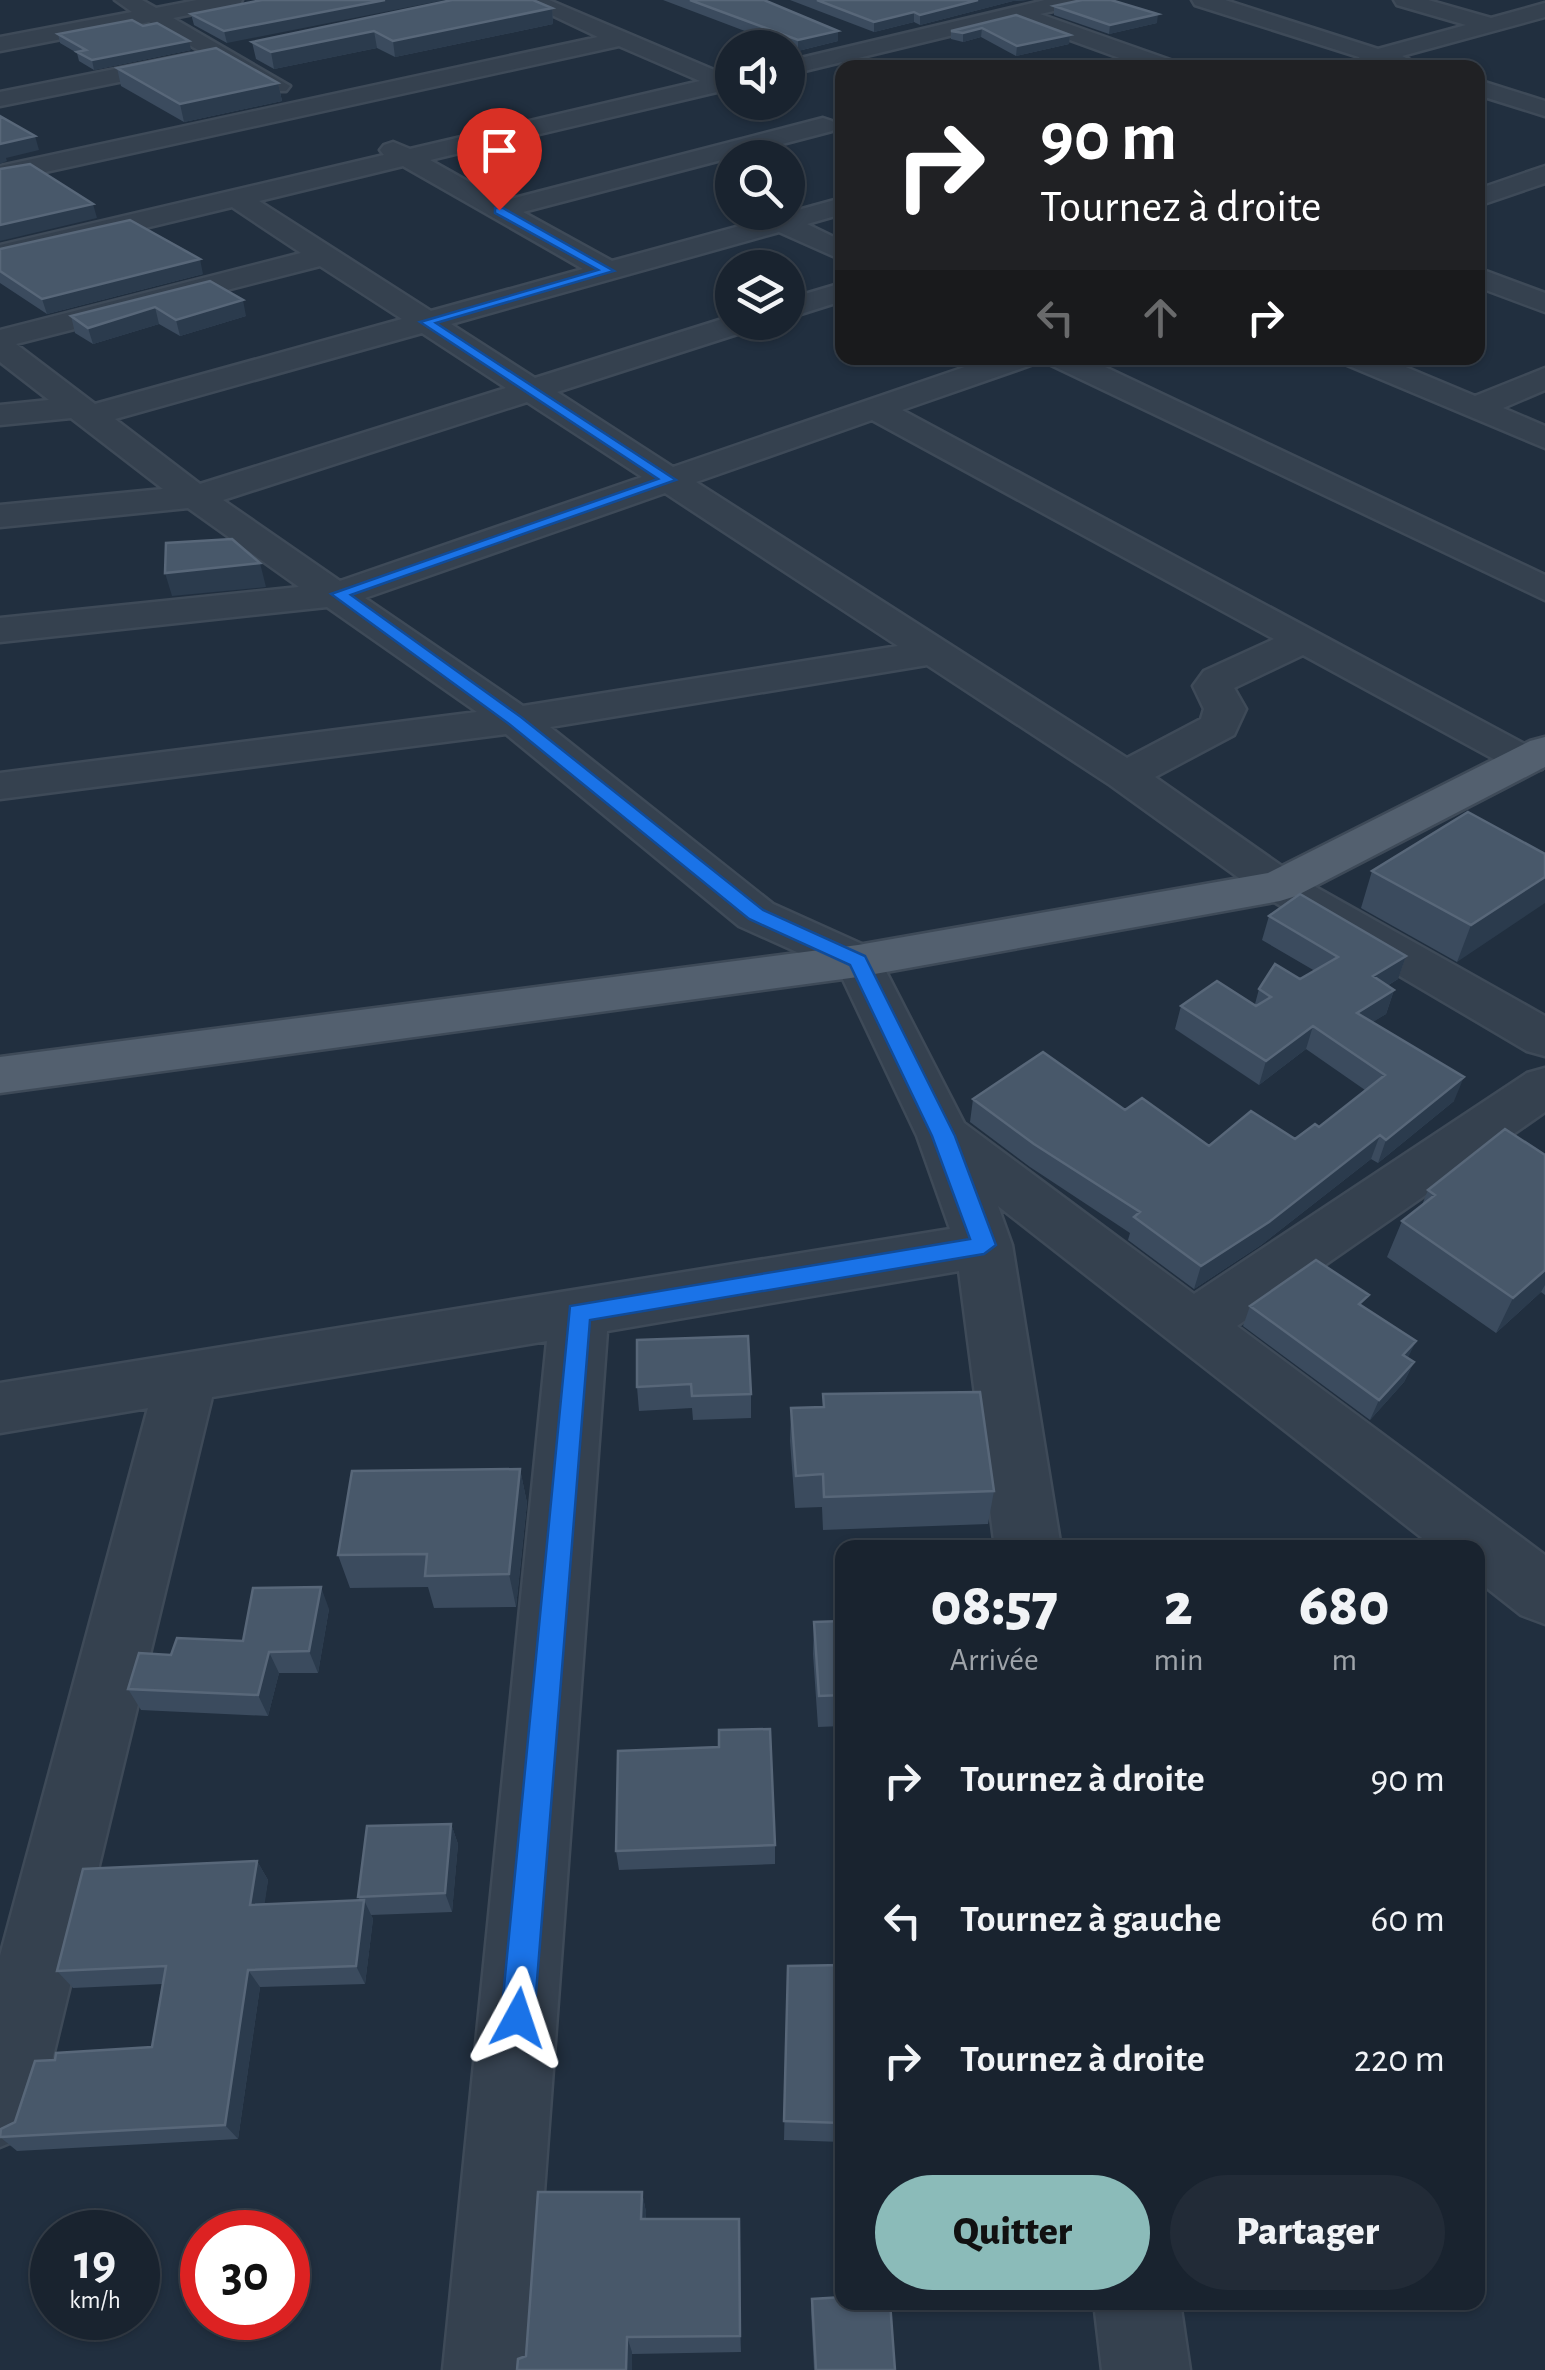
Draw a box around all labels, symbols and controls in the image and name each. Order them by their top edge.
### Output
map controls [715,30,805,340]
button: sound [715,30,805,120]
icon: right [875,100,1005,230]
text: 90 m [1040,103,1177,173]
pin [457,108,542,211]
icon: arrive [472,123,527,178]
button: search [715,140,805,230]
text: Tournez à droite [1040,185,1322,230]
button: layers [715,250,805,340]
icon: left [1028,290,1083,345]
icon: ahead [1133,290,1188,345]
icon: right [1238,290,1293,345]
text: 08:57 [931,1576,1058,1636]
text: 2 [1164,1576,1193,1636]
text: 680 [1299,1576,1389,1636]
text: Arrivée [950,1644,1039,1676]
text: min [1154,1644,1203,1676]
text: m [1331,1644,1357,1676]
icon: right [875,1753,930,1808]
text: Tournez à droite [960,1761,1205,1799]
text: 90 m [1370,1761,1445,1799]
icon: left [875,1893,930,1948]
text: Tournez à gauche [960,1901,1222,1939]
text: 60 m [1370,1901,1445,1939]
position arrow [466,1966,570,2070]
icon: right [875,2033,930,2088]
text: Tournez à droite [960,2041,1205,2079]
text: 220 m [1354,2041,1445,2079]
button: Quitter [875,2175,1150,2290]
button: Partager [1170,2175,1445,2290]
speed limit sign: 30 [180,2210,310,2340]
text: 19 [74,2238,116,2288]
text: km/h [69,2288,121,2313]

